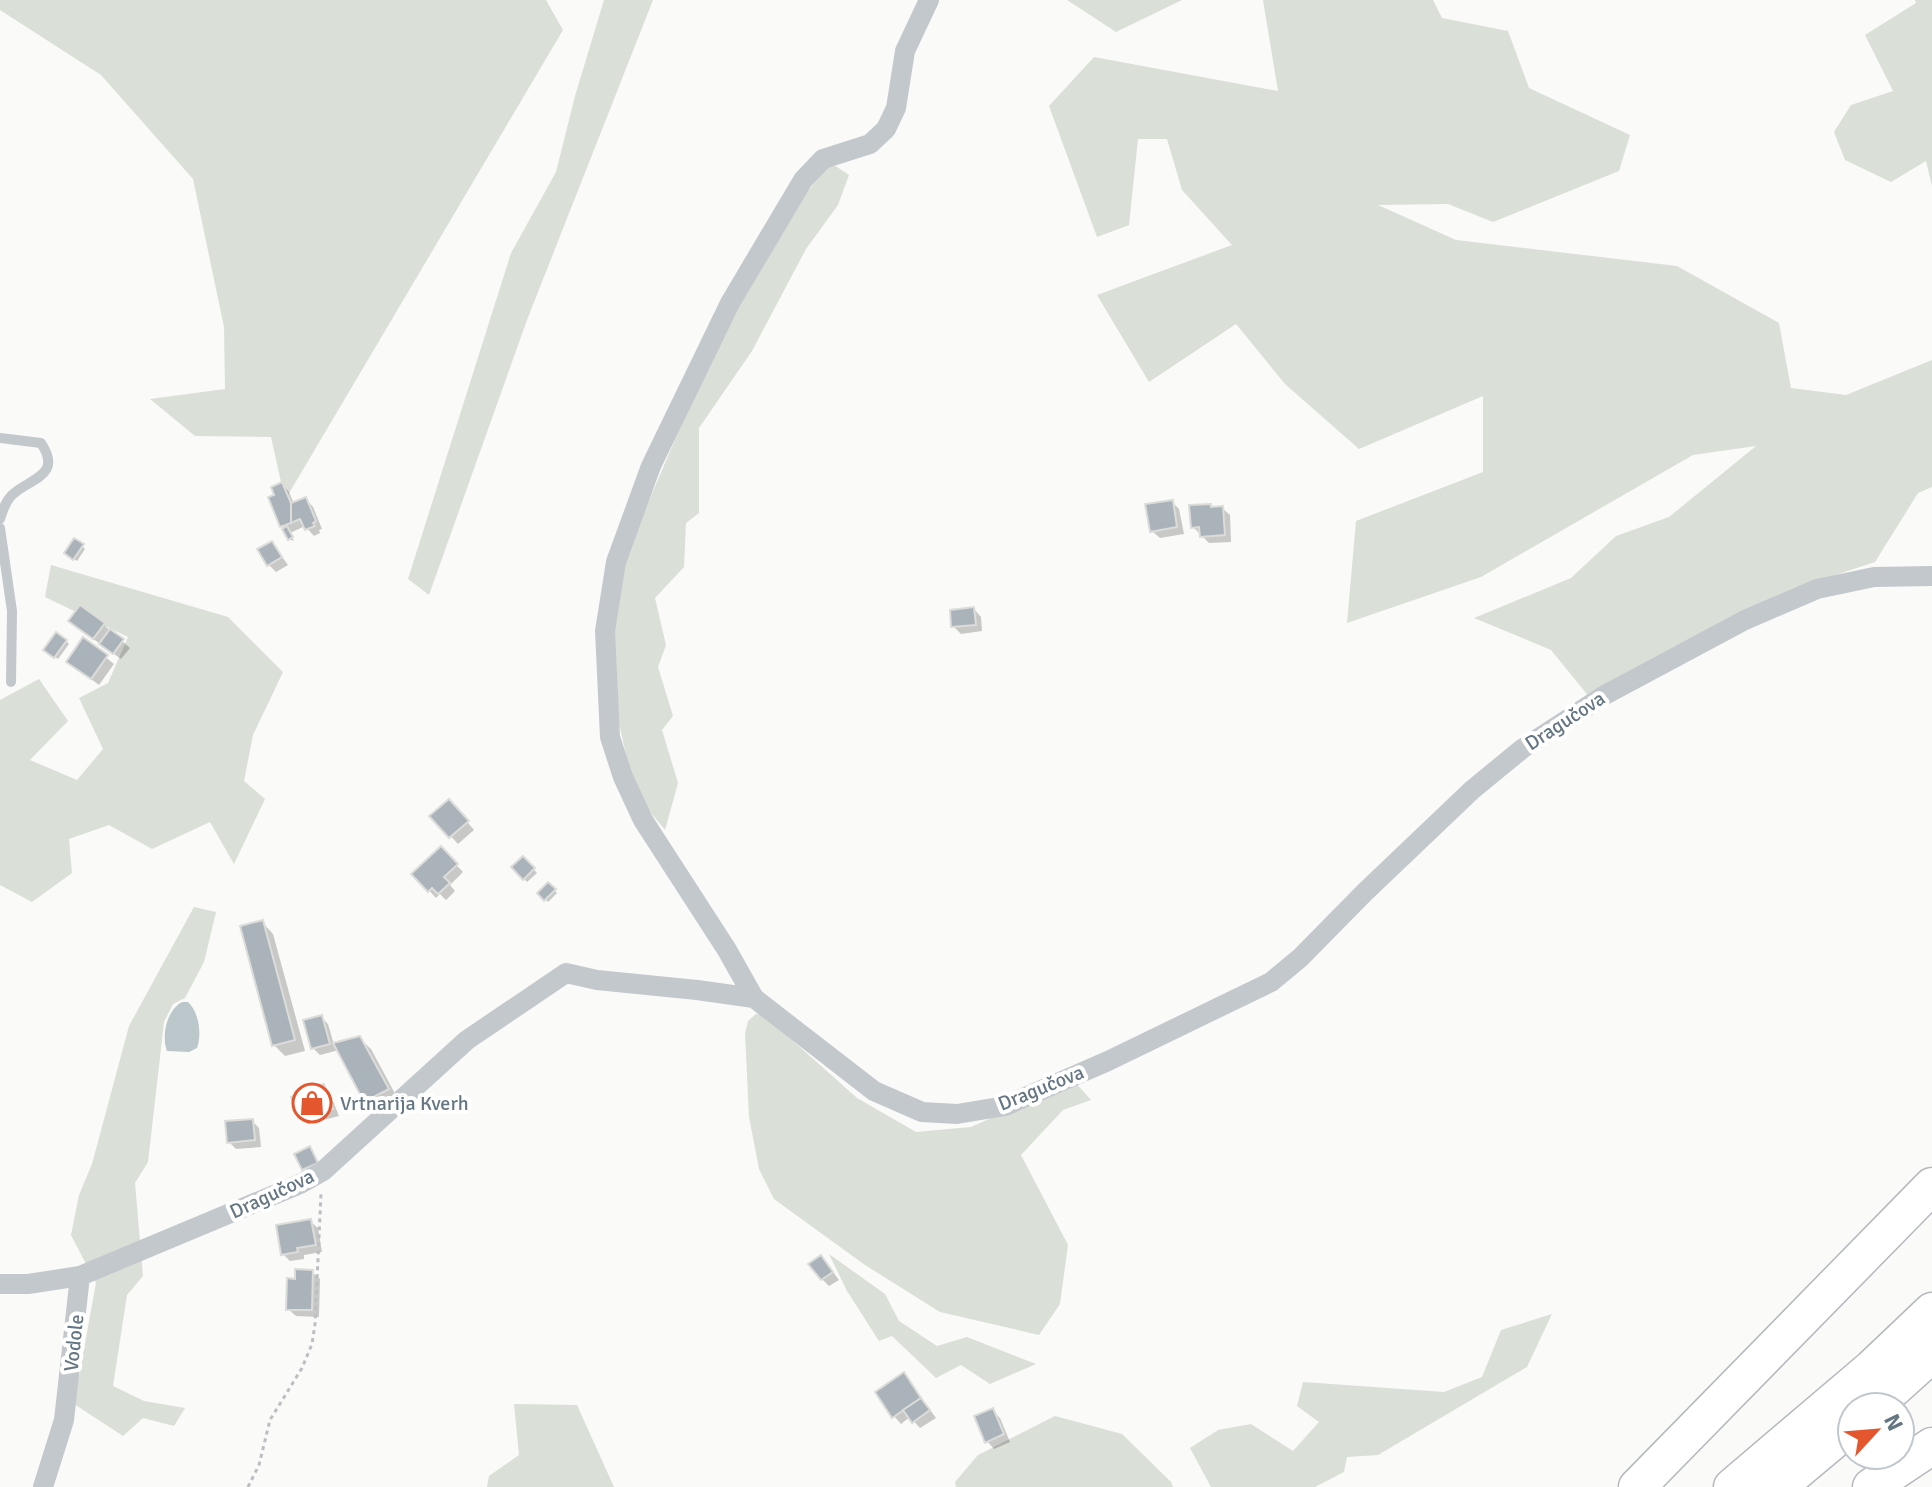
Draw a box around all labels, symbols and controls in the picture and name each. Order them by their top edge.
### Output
street label: Dragučova [1520,686,1610,756]
street label: Dragučova [994,1059,1088,1117]
shop icon: Vrtnarija Kverh [291,1082,333,1124]
place label: Vrtnarija Kverh [340,1091,469,1116]
street label: Dragučova [226,1164,318,1224]
street label: Vodole [59,1313,89,1373]
north arrow [1836,1391,1916,1471]
text: N [1878,1410,1909,1435]

